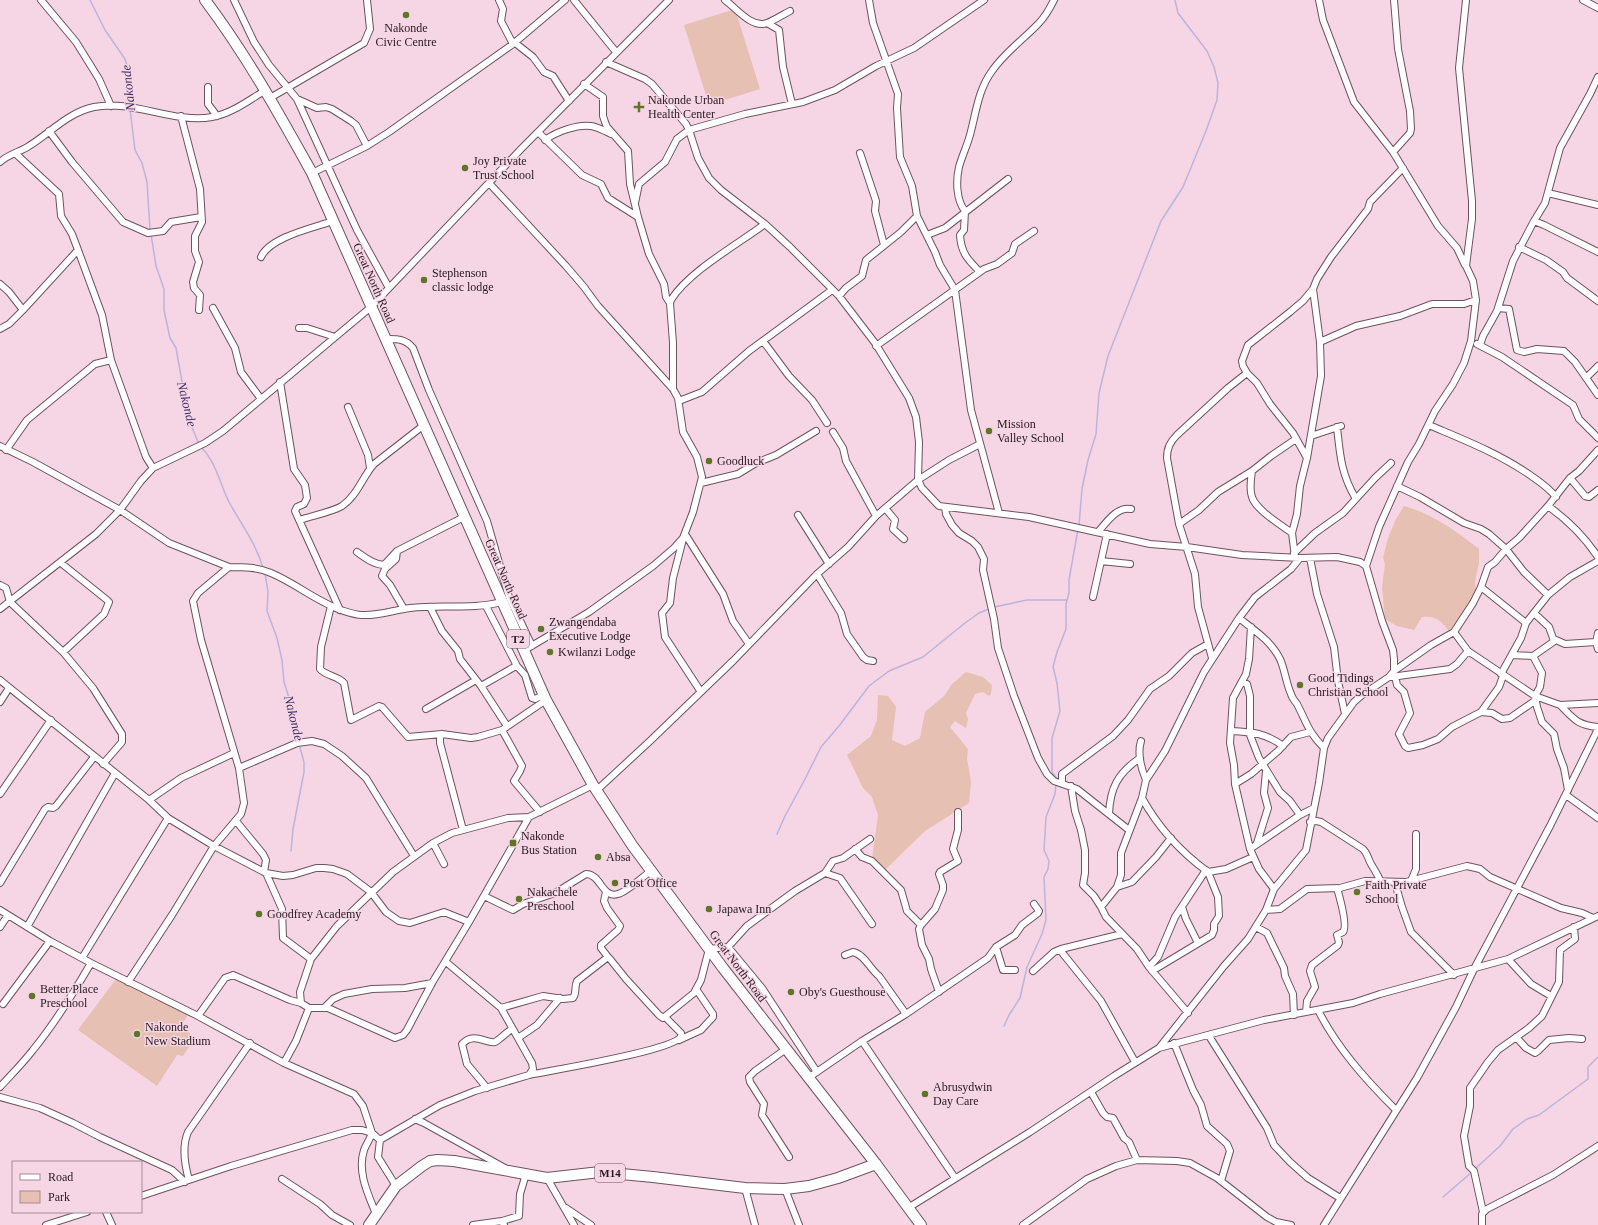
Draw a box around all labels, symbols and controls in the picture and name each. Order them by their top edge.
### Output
marker: Nakonde Civic Centre [401,10,411,20]
place label: Nakonde Civic Centre [376,21,436,49]
water label: Nakonde [118,64,138,113]
place label: Nakonde Urban Health Center [648,93,724,121]
marker: Nakonde Urban Health Center [633,101,645,113]
place label: Joy Private Trust School [473,154,535,182]
marker: Joy Private Trust School [460,163,470,173]
street label: Great North Road [350,241,398,325]
place label: Stephenson classic lodge [432,266,494,294]
marker: Stephenson classic lodge [419,275,429,285]
water label: Nakonde [174,379,200,428]
place label: Mission Valley School [997,417,1065,445]
marker: Mission Valley School [984,426,994,436]
place label: Goodluck [717,454,764,468]
marker: Goodluck [704,456,714,466]
street label: Great North Road [482,537,530,621]
place label: Zwangendaba Executive Lodge [549,615,631,643]
marker: Zwangendaba Executive Lodge [536,624,546,634]
road number: T2 [507,630,529,648]
place label: Kwilanzi Lodge [558,645,636,659]
marker: Kwilanzi Lodge [545,647,555,657]
place label: Good Tidings Christian School [1308,671,1389,699]
marker: Good Tidings Christian School [1295,680,1305,690]
water label: Nakonde [281,693,307,742]
place label: Nakonde Bus Station [521,829,577,857]
marker: Nakonde Bus Station [508,838,518,848]
place label: Absa [606,850,631,864]
marker: Absa [593,852,603,862]
place label: Post Office [623,876,677,890]
marker: Post Office [610,878,620,888]
place label: Faith Private School [1365,878,1427,906]
place label: Nakachele Preschool [527,885,578,913]
marker: Faith Private School [1352,887,1362,897]
marker: Nakachele Preschool [514,894,524,904]
place label: Japawa Inn [717,902,771,916]
marker: Japawa Inn [704,904,714,914]
place label: Goodfrey Academy [267,907,361,921]
marker: Goodfrey Academy [254,909,264,919]
street label: Great North Road [707,927,769,1005]
place label: Better Place Preschool [40,982,98,1010]
place label: Oby's Guesthouse [799,985,886,999]
marker: Oby's Guesthouse [786,987,796,997]
marker: Better Place Preschool [27,991,37,1001]
place label: Nakonde New Stadium [145,1020,211,1048]
marker: Nakonde New Stadium [132,1029,142,1039]
place label: Abrusydwin Day Care [933,1080,992,1108]
marker: Abrusydwin Day Care [920,1089,930,1099]
legend [12,1161,142,1213]
road number: M14 [595,1164,625,1182]
text: Road [48,1170,73,1184]
text: Park [48,1190,70,1204]

